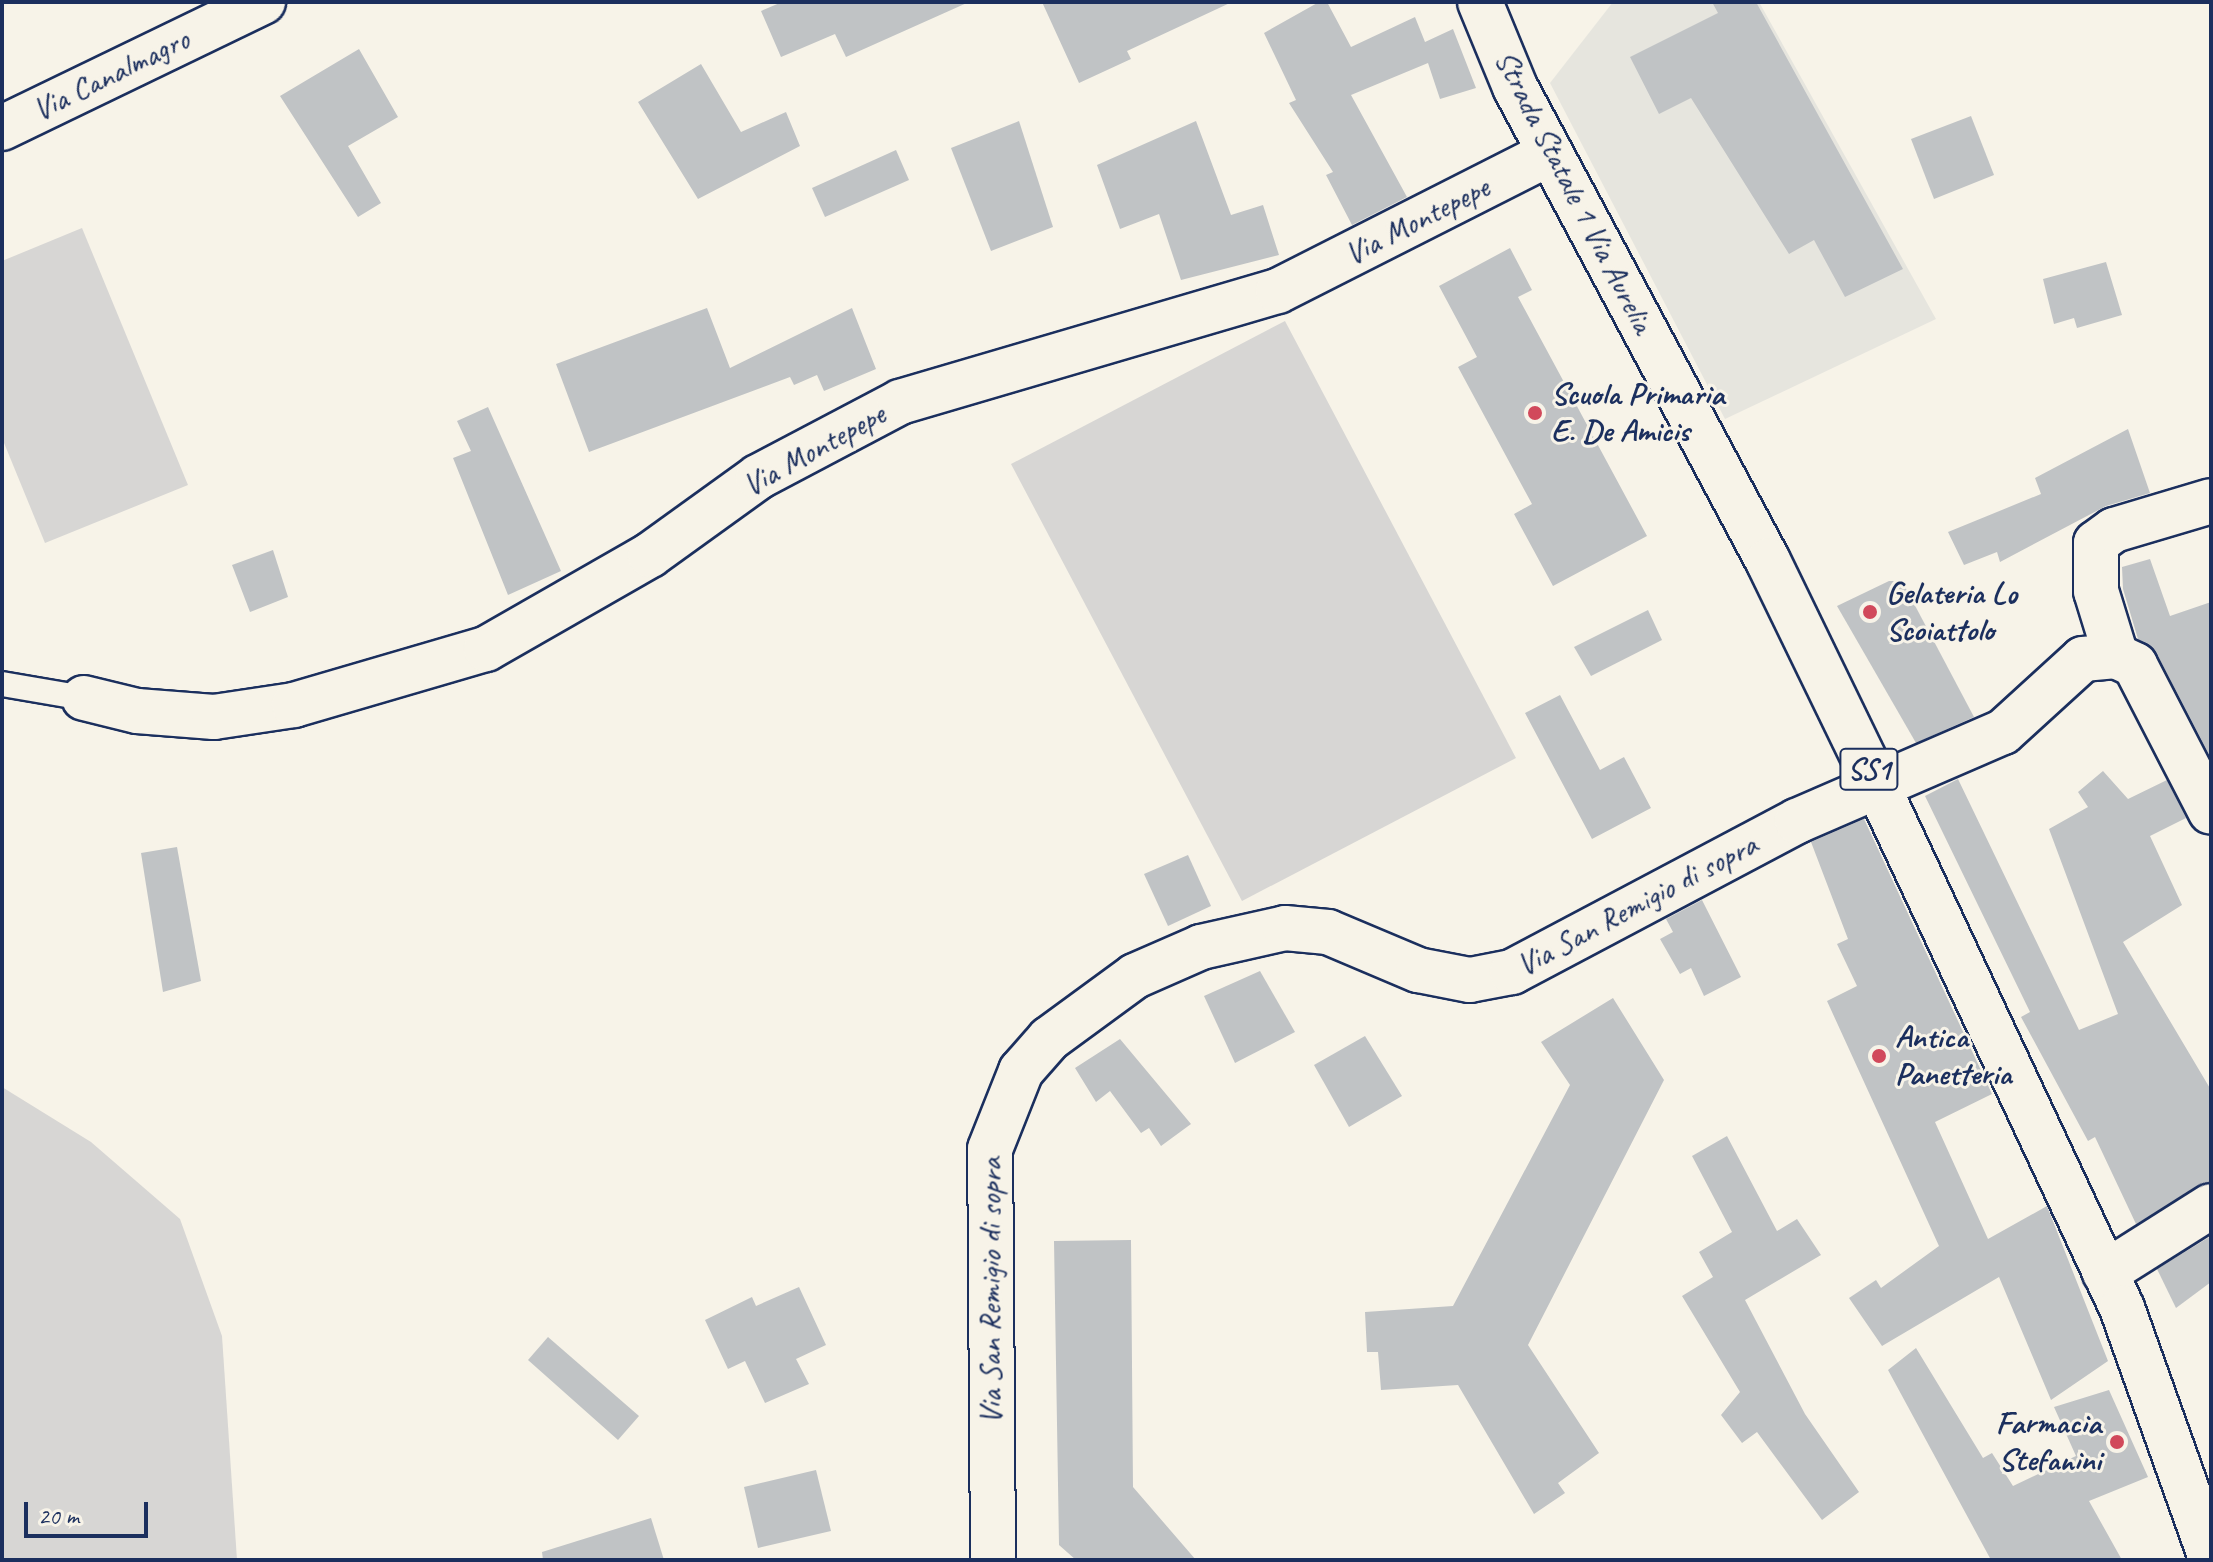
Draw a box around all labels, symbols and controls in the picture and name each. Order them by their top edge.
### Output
street label: Via Canalmagro [27,21,195,129]
street label: Strada Statale 1 Via Aurelia [1486,44,1662,340]
street label: Via Montepepe [1338,168,1496,274]
place label: Scuola Primaria E. De Amicis [1551,376,1726,451]
street label: Via Montepepe [736,395,892,505]
marker: Scuola Primaria E. De Amicis [1526,404,1544,422]
place label: Gelateria Lo Scoiattolo [1886,575,2017,650]
marker: Gelateria Lo Scoiattolo [1861,603,1879,621]
road number: SS1 [1839,743,1899,795]
street label: Via San Remigio di sopra [1511,826,1763,984]
place label: Antica Panetteria [1895,1019,2011,1094]
marker: Antica Panetteria [1870,1047,1888,1065]
street label: Via San Remigio di sopra [972,1158,1010,1424]
place label: Farmacia Stefanini [1996,1405,2101,1480]
marker: Farmacia Stefanini [2108,1433,2126,1451]
scale bar [28,1486,152,1536]
text: 20 m [38,1501,79,1531]

